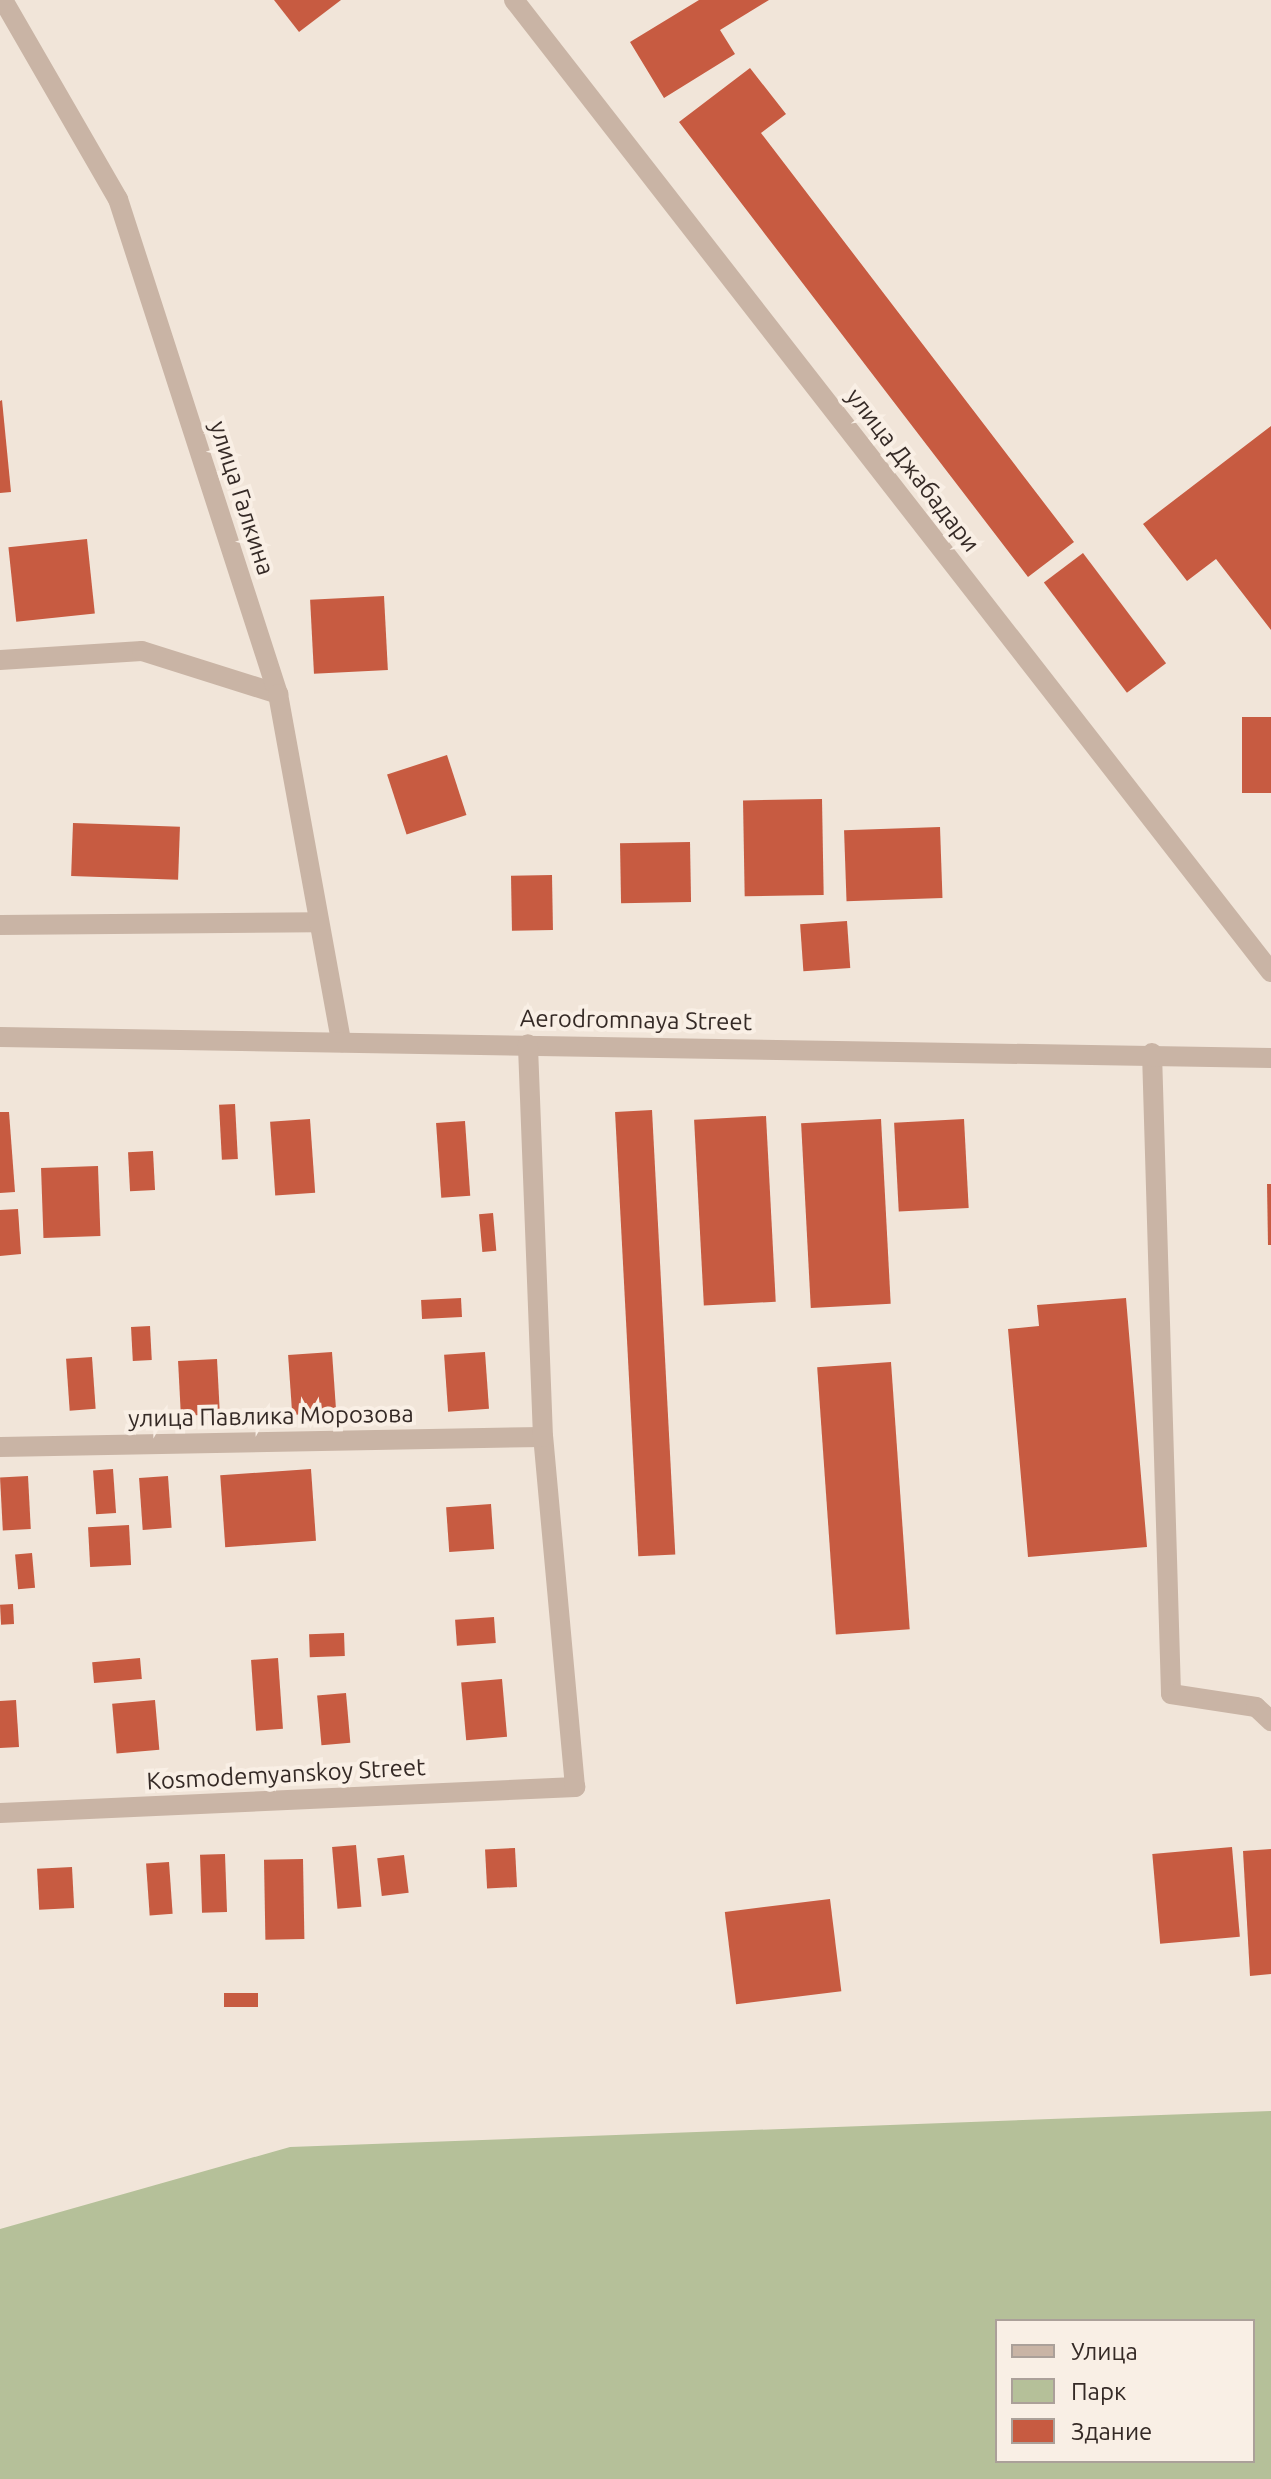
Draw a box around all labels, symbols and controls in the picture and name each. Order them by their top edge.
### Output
street label: улица Джабадари [840,383,986,557]
street label: улица Галкина [204,417,280,579]
street label: Aerodromnaya Street [520,1004,752,1036]
street label: улица Павлика Морозова [128,1399,414,1433]
street label: Kosmodemyanskoy Street [146,1752,426,1796]
legend [995,2319,1255,2463]
text: Улица [1071,2338,1138,2365]
text: Парк [1071,2378,1126,2405]
text: Здание [1071,2418,1152,2445]

